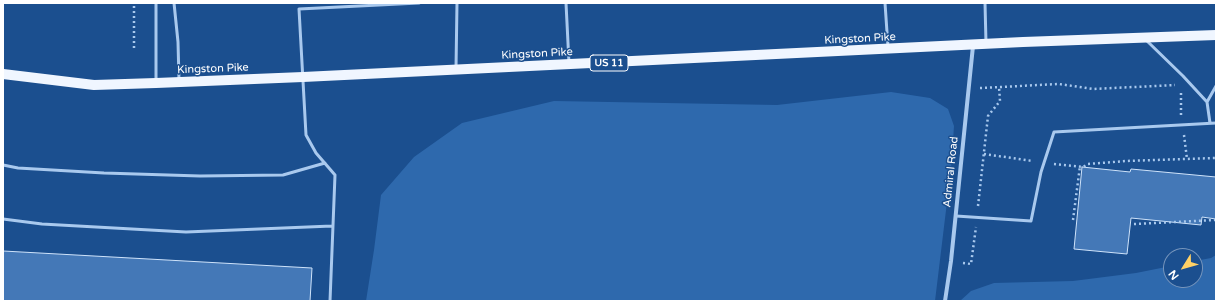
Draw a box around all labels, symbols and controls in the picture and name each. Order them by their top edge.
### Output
street label: Kingston Pike [824,31,896,47]
street label: Kingston Pike [501,46,573,62]
road number: US 11 [590,55,628,71]
street label: Kingston Pike [177,61,249,77]
street label: Admiral Road [941,136,961,208]
north arrow [1163,248,1203,288]
text: N [1166,267,1182,282]

